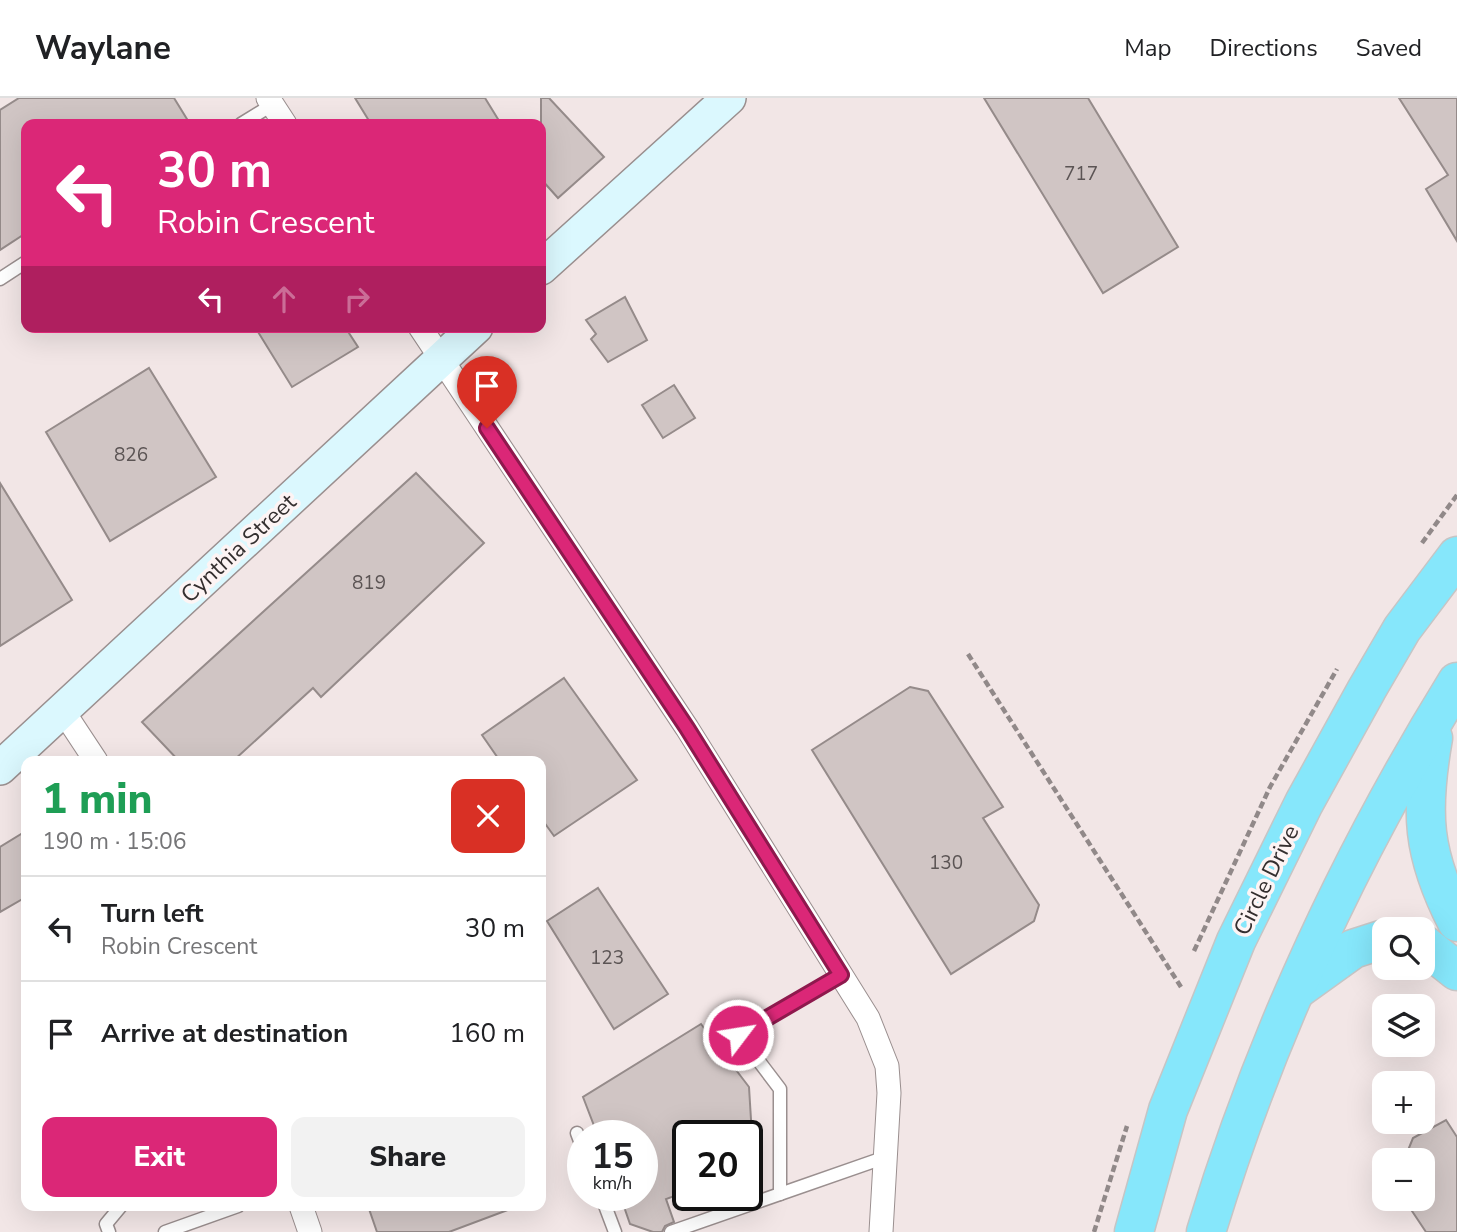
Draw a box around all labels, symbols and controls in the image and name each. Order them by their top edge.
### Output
text: Waylane [35,26,171,71]
text: Map [1124,32,1171,64]
text: Directions [1209,32,1318,64]
text: Saved [1356,32,1422,64]
text: 30 m [157,137,272,204]
icon: left [42,147,133,238]
house number: 717 [1064,161,1098,187]
text: Robin Crescent [157,201,374,244]
icon: left [192,280,230,318]
icon: ahead [265,280,303,318]
icon: right [338,280,376,318]
pin [457,356,517,428]
icon: arrive [468,367,506,405]
house number: 826 [114,442,148,468]
street label: Cynthia Street [174,486,303,610]
house number: 819 [352,570,386,596]
text: 1 min [42,771,152,828]
button: close [451,779,525,853]
street label: Circle Drive [1226,820,1306,940]
text: 190 m · 15:06 [42,826,187,857]
house number: 130 [929,850,963,876]
text: Turn left [101,896,204,931]
icon: left [42,910,80,948]
text: 30 m [465,911,525,946]
map controls [1372,917,1435,1211]
button: search [1372,917,1435,980]
text: Robin Crescent [101,931,257,962]
house number: 123 [590,945,624,971]
button: layers [1372,994,1435,1057]
position arrow [701,998,775,1072]
icon: arrive [42,1015,80,1053]
text: Arrive at destination [101,1016,348,1051]
text: 160 m [449,1016,525,1051]
button: + [1372,1071,1435,1134]
button: Exit [42,1117,277,1197]
button: Share [291,1117,525,1197]
speed limit sign: 20 [672,1120,763,1211]
text: 15 [591,1133,634,1180]
button: − [1372,1148,1435,1211]
text: km/h [593,1171,632,1195]

